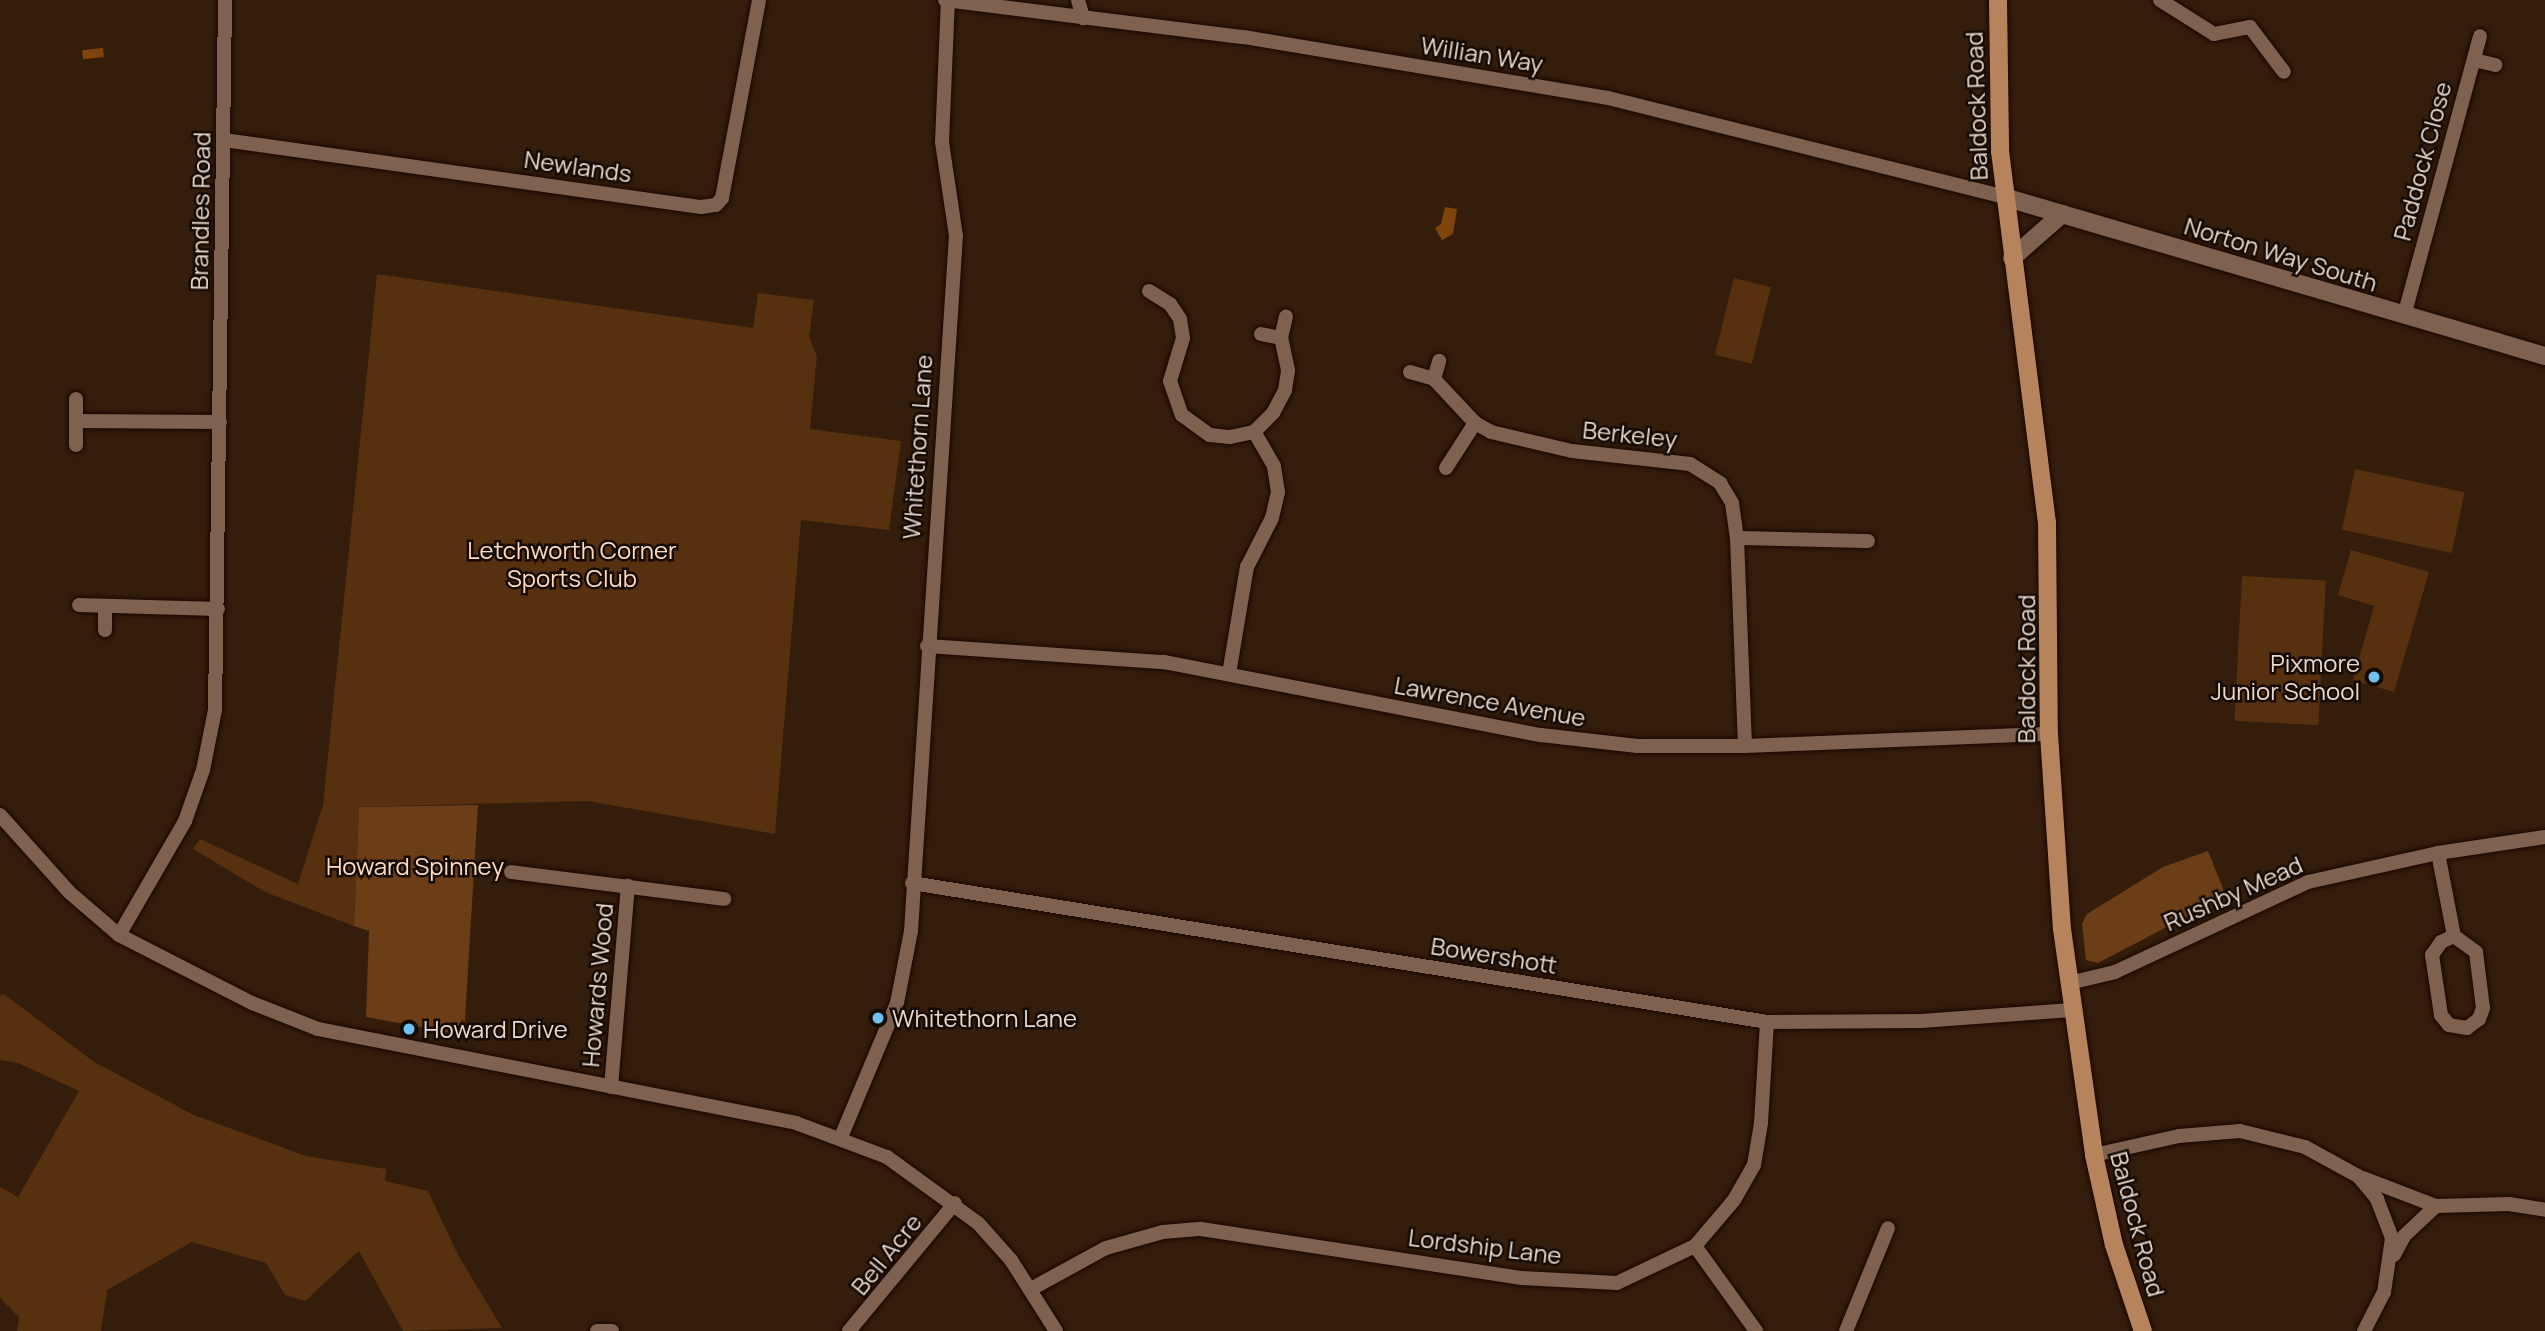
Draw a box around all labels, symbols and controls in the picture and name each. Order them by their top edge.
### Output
street label: Willian Way [1419,30,1545,78]
street label: Baldock Road [1959,31,1993,181]
street label: Paddock Close [2387,78,2457,244]
street label: Brandles Road [184,131,216,291]
street label: Newlands [522,144,634,188]
street label: Norton Way South [2181,211,2381,297]
street label: Whitethorn Lane [896,354,938,540]
street label: Berkeley [1581,415,1679,453]
park label: Letchworth Corner Sports Club [467,536,677,592]
street label: Baldock Road [2012,595,2040,743]
place label: Pixmore Junior School [2211,649,2360,705]
marker: Pixmore Junior School [2366,669,2382,685]
street label: Lawrence Avenue [1392,670,1588,732]
street label: Rushby Mead [2159,850,2307,936]
park label: Howard Spinney [326,852,504,880]
street label: Howards Wood [575,902,619,1068]
street label: Bowershott [1429,931,1559,979]
place label: Whitethorn Lane [892,1004,1077,1032]
marker: Whitethorn Lane [870,1010,886,1026]
place label: Howard Drive [423,1015,568,1043]
marker: Howard Drive [401,1021,417,1037]
street label: Baldock Road [2105,1148,2171,1300]
street label: Bell Acre [845,1208,927,1300]
street label: Lordship Lane [1407,1222,1563,1270]

